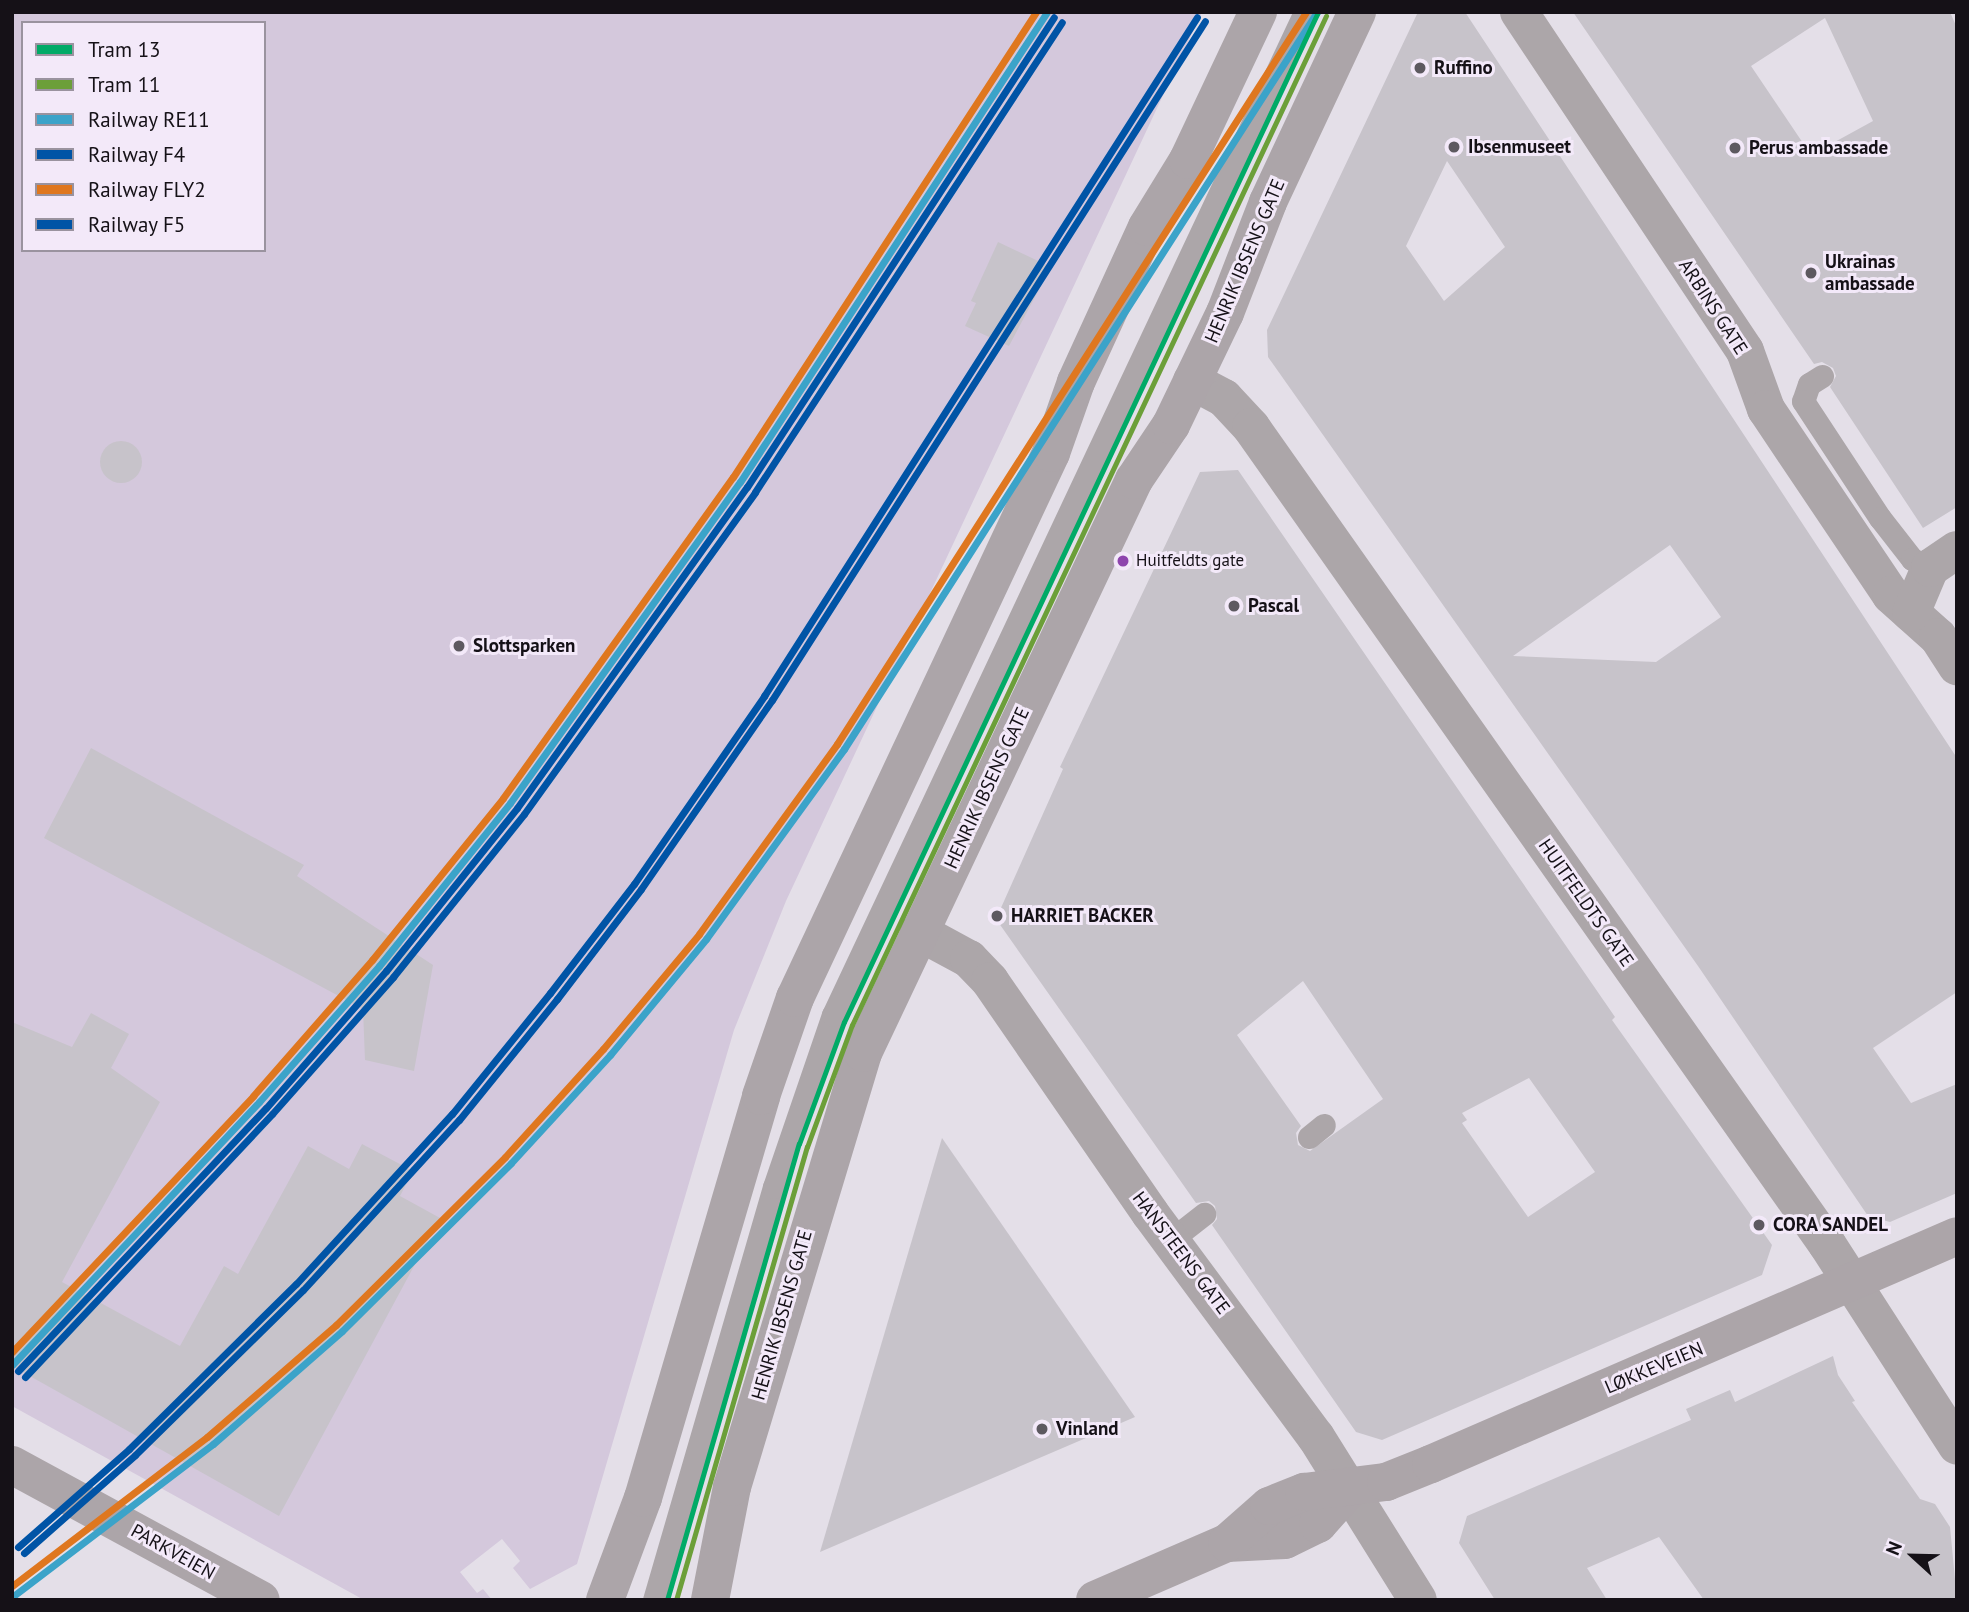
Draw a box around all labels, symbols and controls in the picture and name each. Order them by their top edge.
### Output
legend [21,21,266,252]
text: Tram 13 [88,36,161,63]
place label: Ruffino [1434,57,1493,79]
marker: Ruffino [1412,60,1428,76]
text: Tram 11 [88,71,161,98]
text: Railway RE11 [88,106,210,133]
place label: Ibsenmuseet [1468,136,1571,158]
place label: Perus ambassade [1749,137,1888,159]
marker: Ibsenmuseet [1446,139,1462,155]
marker: Perus ambassade [1727,140,1743,156]
text: Railway F4 [88,141,185,168]
street label: HENRIK IBSENS GATE [1200,175,1290,347]
text: Railway FLY2 [88,176,206,203]
text: Railway F5 [88,211,185,238]
place label: Ukrainas ambassade [1825,251,1915,295]
street label: ARBINS GATE [1674,255,1752,359]
marker: Ukrainas ambassade [1803,265,1819,281]
place label: Huitfeldts gate [1136,551,1244,571]
marker: Huitfeldts gate [1116,554,1130,568]
place label: Pascal [1248,595,1299,617]
marker: Pascal [1226,598,1242,614]
place label: Slottsparken [473,635,575,657]
marker: Slottsparken [451,638,467,654]
street label: HENRIK IBSENS GATE [939,703,1035,873]
street label: HUITFELDTS GATE [1534,835,1638,971]
place label: HARRIET BACKER [1011,905,1155,927]
marker: HARRIET BACKER [989,908,1005,924]
street label: HANSTEENS GATE [1127,1187,1235,1319]
place label: CORA SANDEL [1773,1214,1889,1236]
marker: CORA SANDEL [1751,1217,1767,1233]
street label: HENRIK IBSENS GATE [747,1227,817,1403]
street label: LØKKEVEIEN [1601,1337,1707,1399]
place label: Vinland [1056,1418,1119,1440]
marker: Vinland [1034,1421,1050,1437]
street label: PARKVEIEN [127,1520,219,1584]
north arrow [1878,1521,1948,1591]
text: N [1880,1538,1907,1558]

